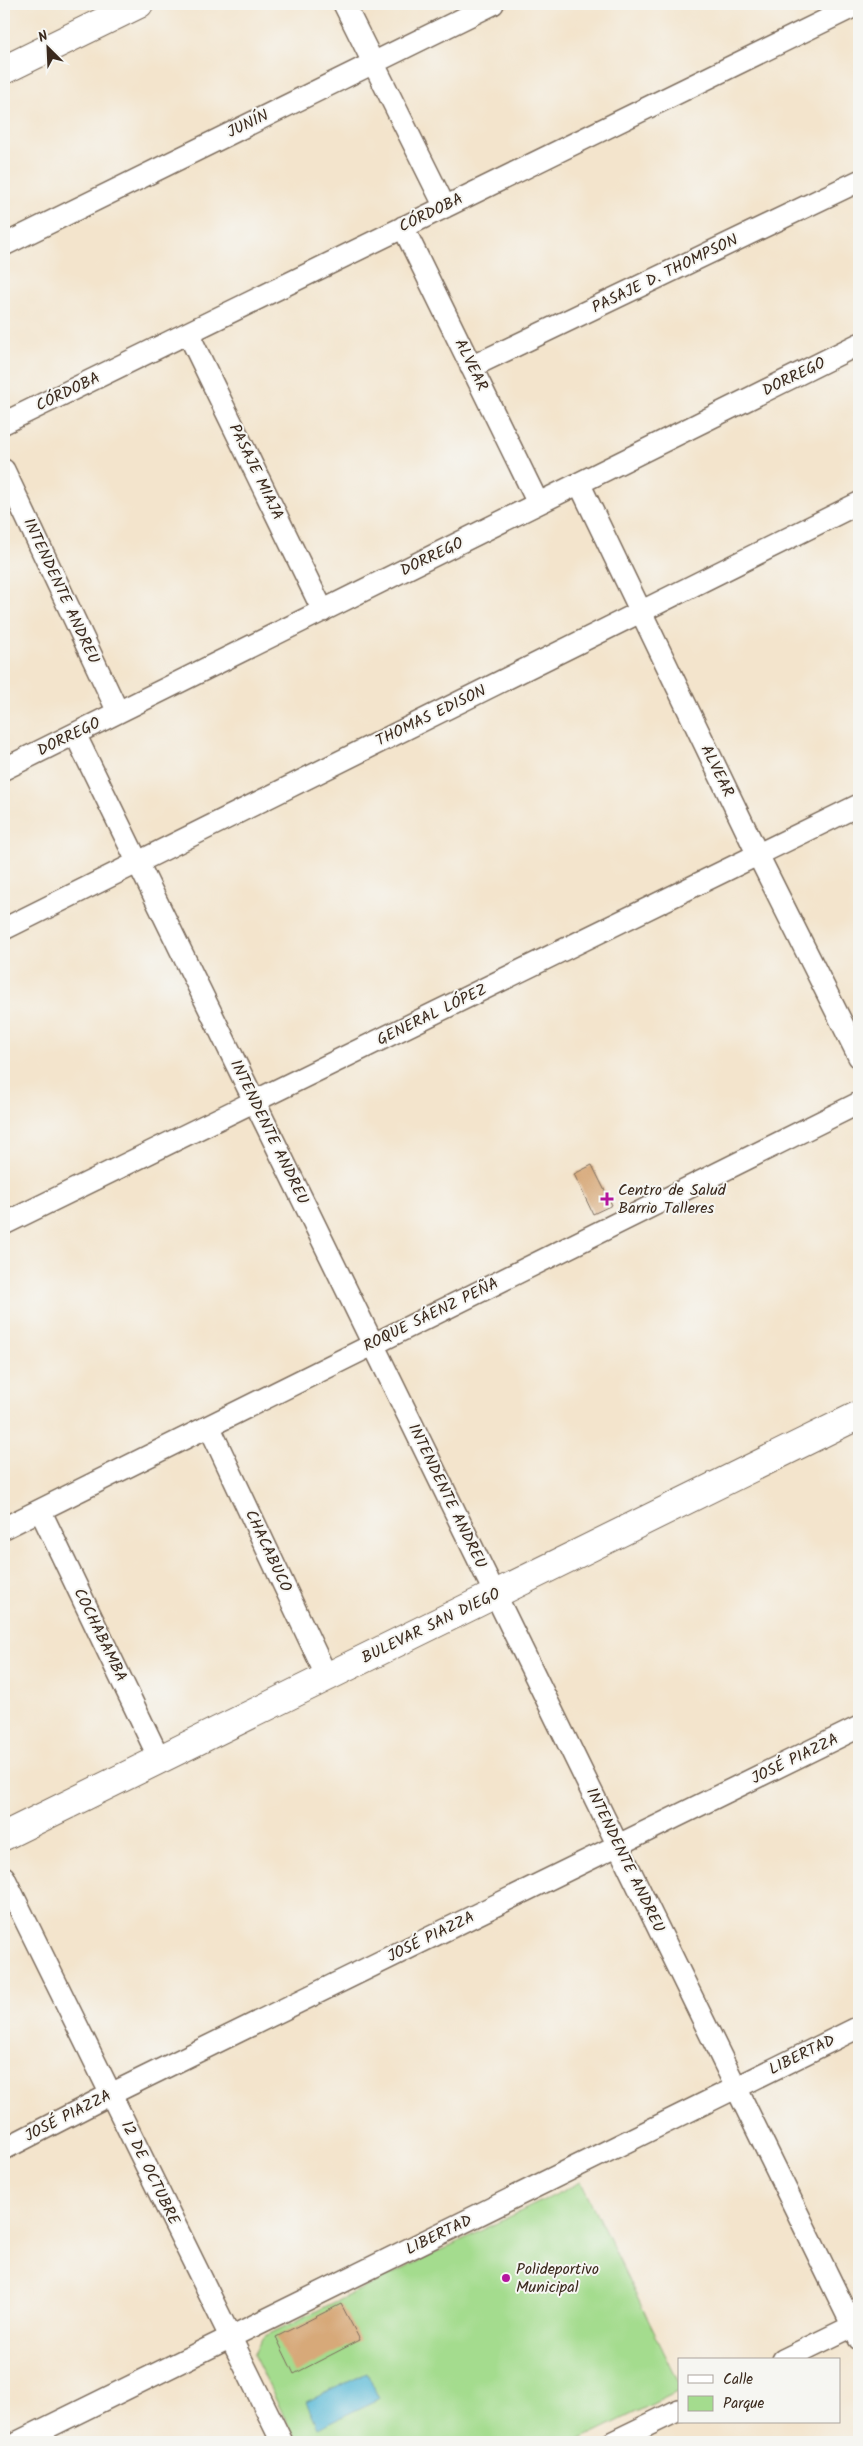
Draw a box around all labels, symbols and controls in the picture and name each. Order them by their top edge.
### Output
north arrow [22,22,72,72]
text: N [35,25,52,49]
street label: JUNÍN [223,103,273,145]
street label: CÓRDOBA [395,187,468,239]
street label: PASAJE D. THOMPSON [588,228,743,320]
street label: ALVEAR [448,335,494,395]
street label: DORREGO [758,351,830,403]
street label: CÓRDOBA [32,366,105,418]
street label: PASAJE MIAJA [222,420,290,525]
street label: INTENDENTE ANDREU [16,514,106,669]
street label: DORREGO [396,531,468,583]
street label: THOMAS EDISON [372,678,491,754]
street label: DORREGO [33,711,105,763]
street label: ALVEAR [694,741,740,801]
street label: GENERAL LÓPEZ [373,977,491,1053]
street label: INTENDENTE ANDREU [223,1055,315,1209]
place label: Centro de Salud Barrio Talleres [618,1178,727,1221]
marker: Centro de Salud Barrio Talleres [600,1192,614,1206]
street label: ROQUE SÁENZ PEÑA [359,1271,503,1359]
street label: INTENDENTE ANDREU [401,1419,493,1573]
street label: CHACABUCO [238,1506,298,1597]
street label: BULEVAR SAN DIEGO [357,1581,505,1670]
street label: COCHABAMBA [66,1584,134,1687]
street label: JOSÉ PIAZZA [747,1727,843,1791]
street label: INTENDENTE ANDREU [579,1783,671,1937]
street label: JOSÉ PIAZZA [383,1905,479,1969]
street label: LIBERTAD [765,2028,839,2082]
street label: JOSÉ PIAZZA [20,2083,116,2149]
street label: 12 DE OCTUBRE [114,2117,186,2230]
street label: LIBERTAD [402,2208,476,2262]
place label: Polideportivo Municipal [516,2257,599,2300]
marker: Polideportivo Municipal [500,2272,512,2284]
legend [678,2358,840,2424]
text: Calle [723,2368,753,2392]
text: Parque [723,2392,764,2416]

